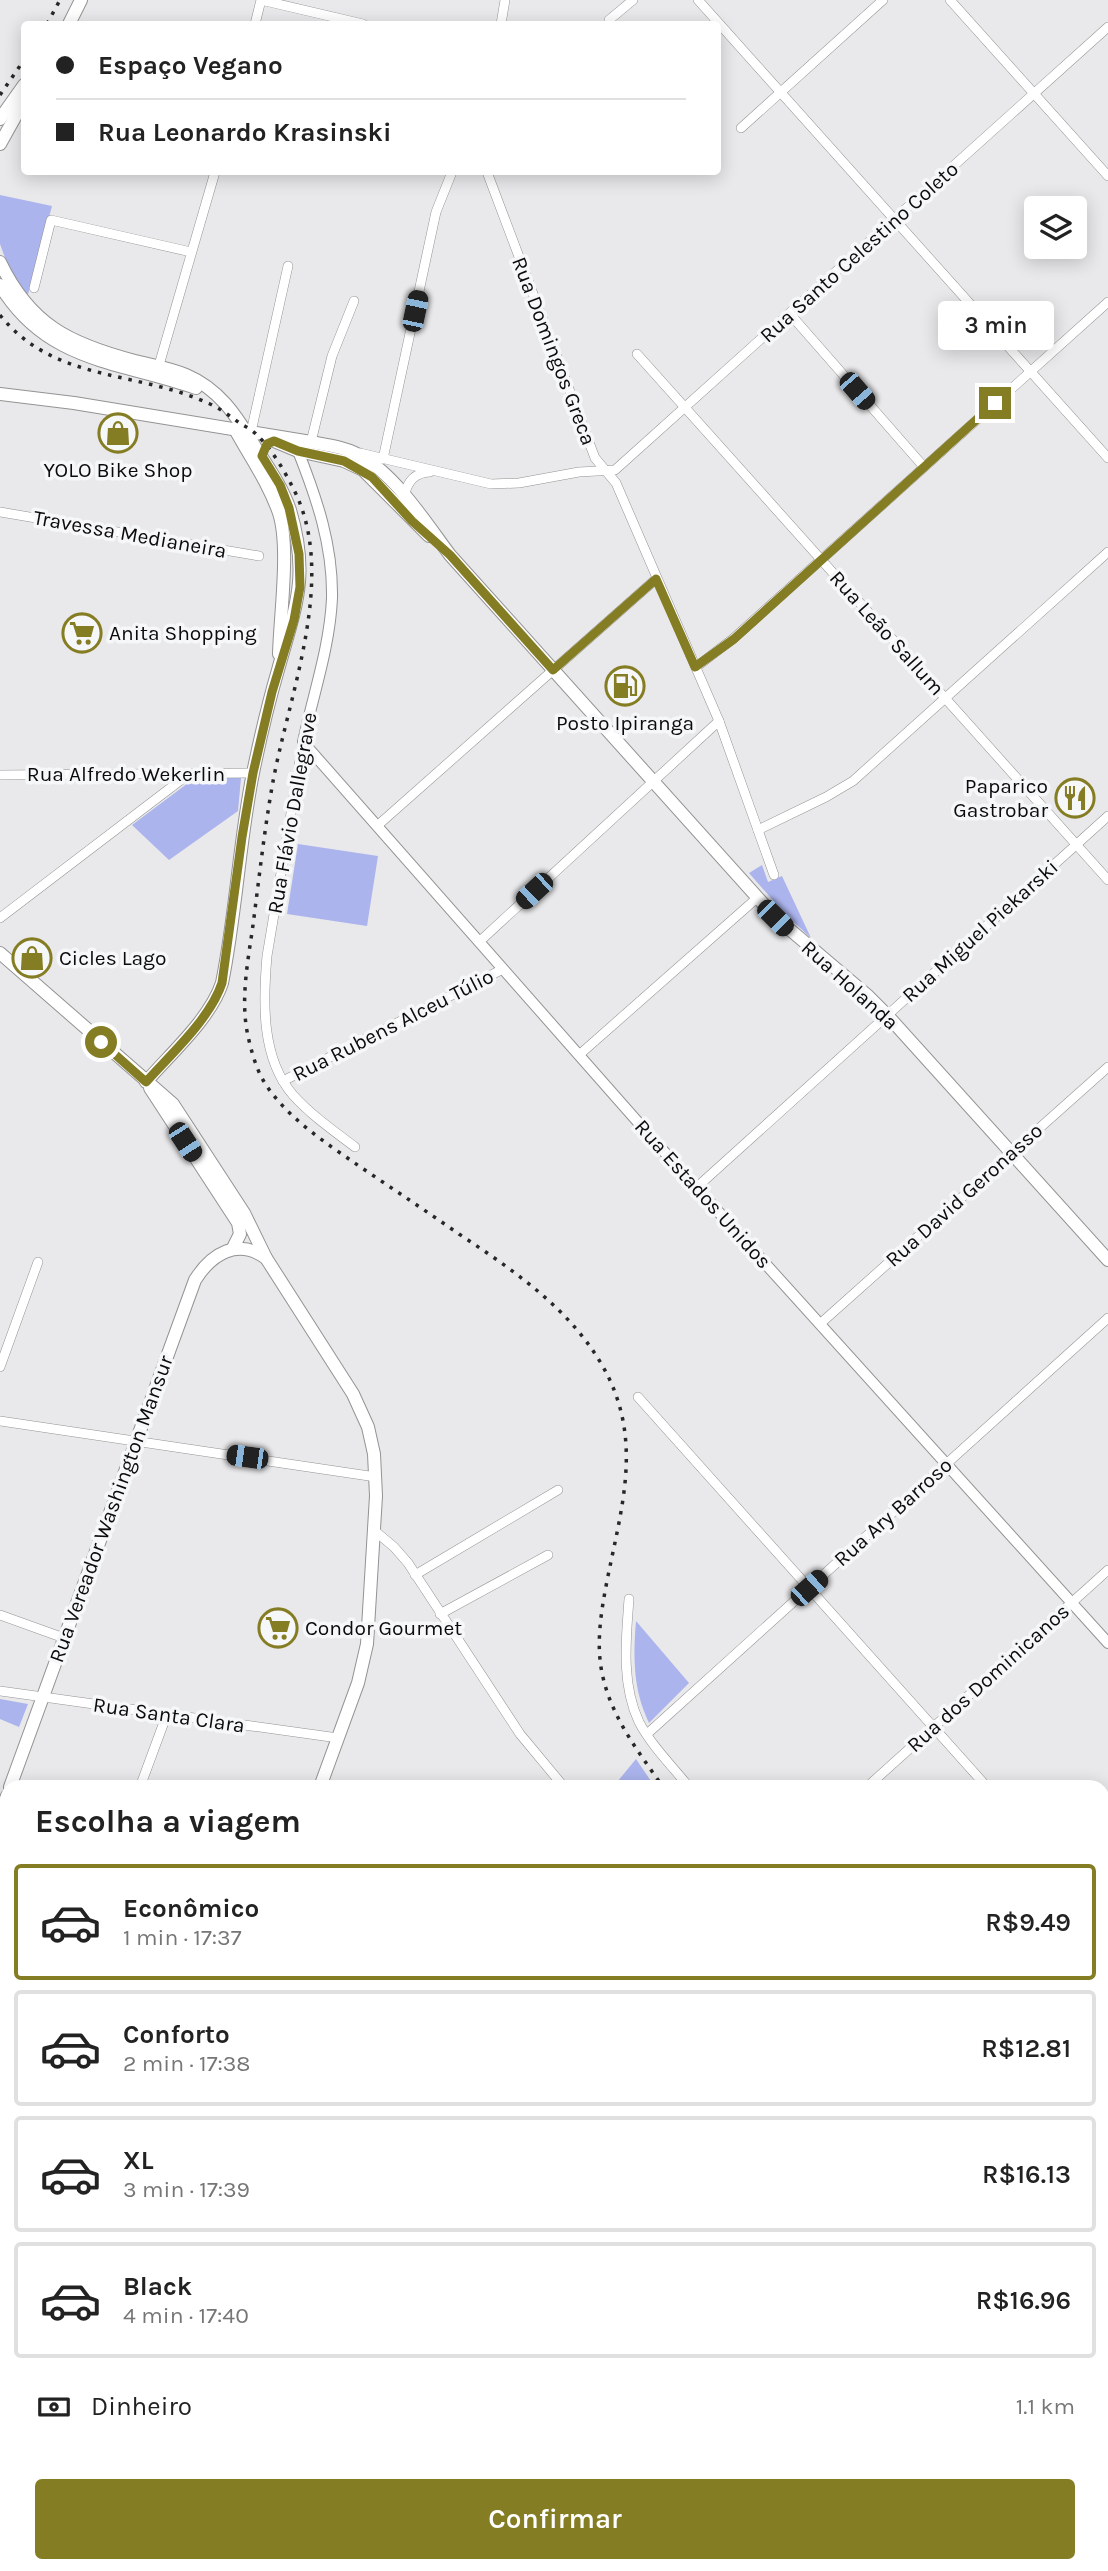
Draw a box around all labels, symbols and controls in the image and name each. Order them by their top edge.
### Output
text: Espaço Vegano [98,50,283,81]
text: Rua Leonardo Krasinski [98,117,392,148]
street label: Rua Santo Celestino Coleto [755,157,963,347]
map controls [1024,196,1087,259]
button: layers [1024,196,1087,259]
street label: Rua Domingos Greca [507,253,601,449]
car [401,288,430,334]
callout: 3 min [937,302,1053,350]
text: 3 min [964,312,1028,339]
car [836,368,879,414]
route end [979,387,1011,419]
shop icon: YOLO Bike Shop [97,412,139,454]
place label: YOLO Bike Shop [43,458,193,482]
street label: Travessa Medianeira [32,505,228,563]
street label: Rua Leão Sallum [825,566,949,700]
supermarket icon: Anita Shopping [61,612,103,654]
place label: Anita Shopping [109,621,257,645]
fuel station icon: Posto Ipiranga [604,665,646,707]
street label: Rua Flávio Dallegrave [262,710,322,916]
place label: Posto Ipiranga [556,711,694,735]
street label: Rua Alfredo Wekerlin [27,762,225,786]
place label: Paparico Gastrobar [953,774,1048,822]
restaurant icon: Paparico Gastrobar [1054,777,1096,819]
street label: Rua Miguel Piekarski [897,855,1063,1007]
car [512,869,557,913]
car [753,896,798,940]
street label: Rua Holanda [797,935,903,1035]
shop icon: Cicles Lago [11,937,53,979]
place label: Cicles Lago [59,946,166,970]
street label: Rua Rubens Alceu Túlio [289,964,497,1086]
route start [85,1026,117,1058]
street label: Rua Estados Unidos [630,1115,776,1273]
street label: Rua David Geronasso [881,1118,1047,1272]
car [165,1119,206,1165]
street label: Rua Vereador Washington Mansur [44,1352,178,1666]
car [225,1444,270,1470]
street label: Rua Ary Barroso [829,1453,957,1571]
car [787,1566,832,1610]
street label: Rua dos Dominicanos [902,1599,1074,1757]
supermarket icon: Condor Gourmet [257,1607,299,1649]
place label: Condor Gourmet [305,1616,462,1640]
street label: Rua Santa Clara [92,1692,246,1738]
text: Escolha a viagem [35,1803,301,1840]
icon: car [39,1891,102,1954]
text: Econômico [123,1893,259,1924]
text: R$9.49 [985,1907,1071,1938]
text: 1 min · 17:37 [123,1924,241,1951]
icon: car [39,2017,102,2080]
text: Conforto [123,2019,230,2050]
text: R$12.81 [981,2033,1071,2064]
text: 2 min · 17:38 [123,2050,251,2077]
icon: car [39,2143,102,2206]
text: XL [123,2145,154,2176]
text: R$16.13 [982,2159,1071,2190]
text: 3 min · 17:39 [123,2176,250,2203]
icon: car [39,2269,102,2332]
text: Black [123,2271,192,2302]
text: R$16.96 [976,2285,1071,2316]
text: 4 min · 17:40 [123,2302,249,2329]
icon: cash [35,2388,73,2426]
text: Dinheiro [91,2391,192,2422]
text: 1.1 km [1016,2393,1075,2420]
button: Confirmar [35,2479,1075,2559]

